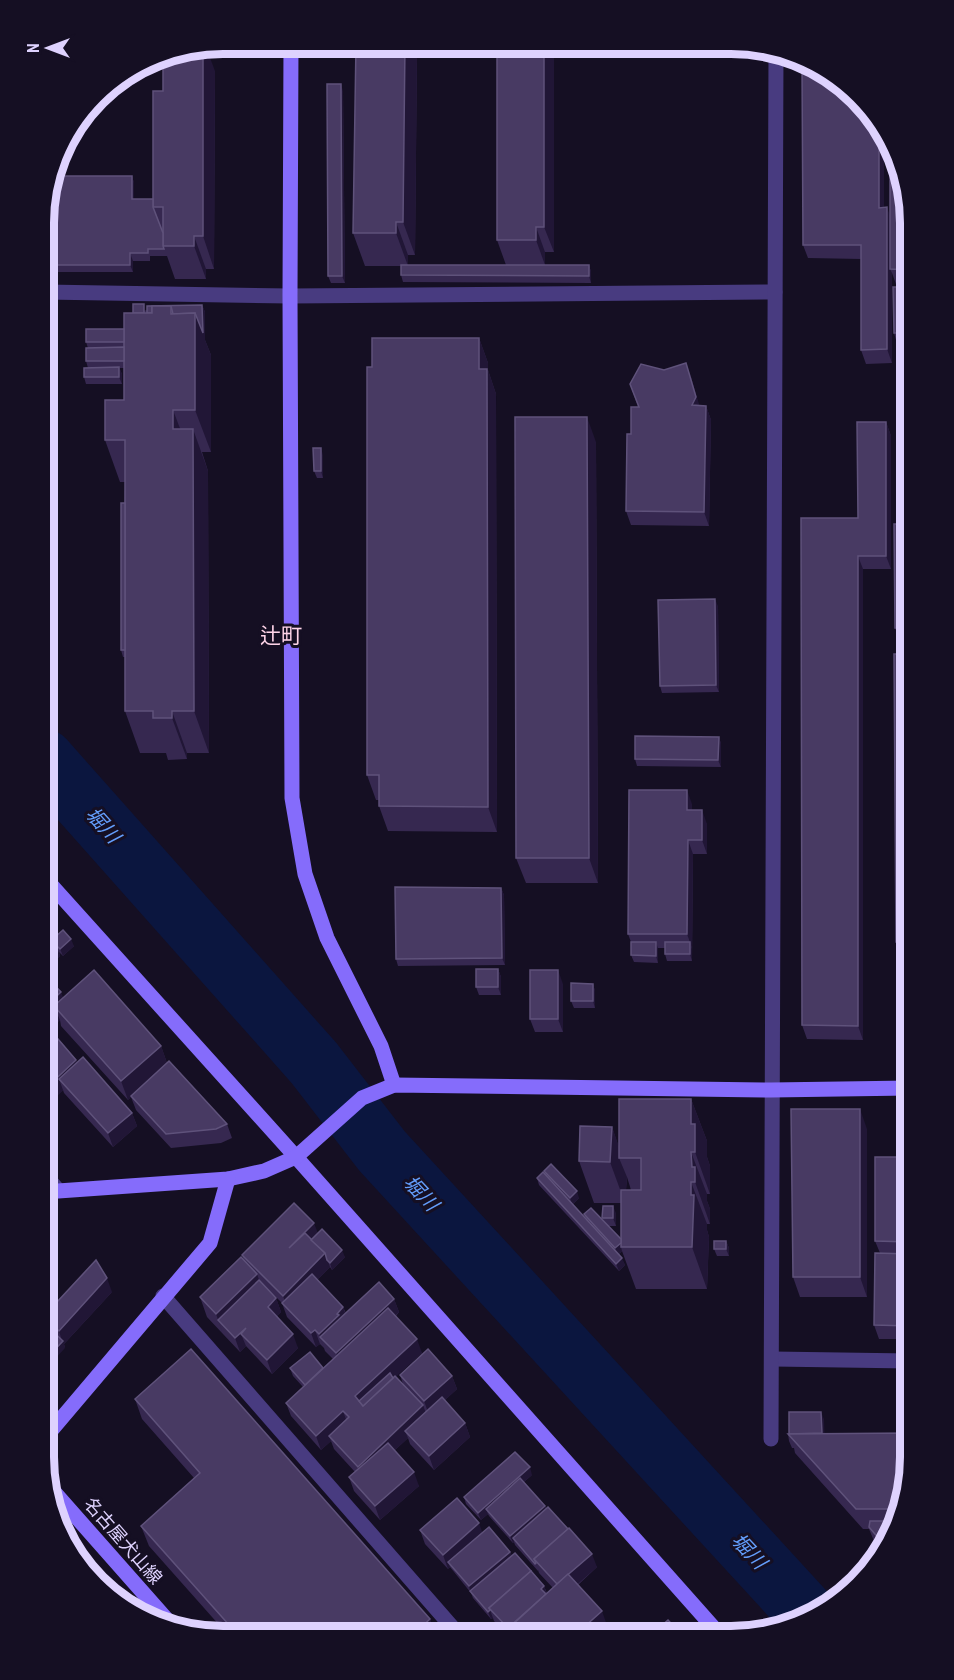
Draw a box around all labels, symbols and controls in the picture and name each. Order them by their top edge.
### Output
north arrow [18,18,78,78]
text: N [24,43,43,53]
district label: 辻町 [260,624,302,648]
water label: 堀川 [81,802,127,849]
water label: 堀川 [399,1170,445,1217]
street label: 名古屋犬山線 [80,1493,167,1588]
water label: 堀川 [727,1528,773,1575]

